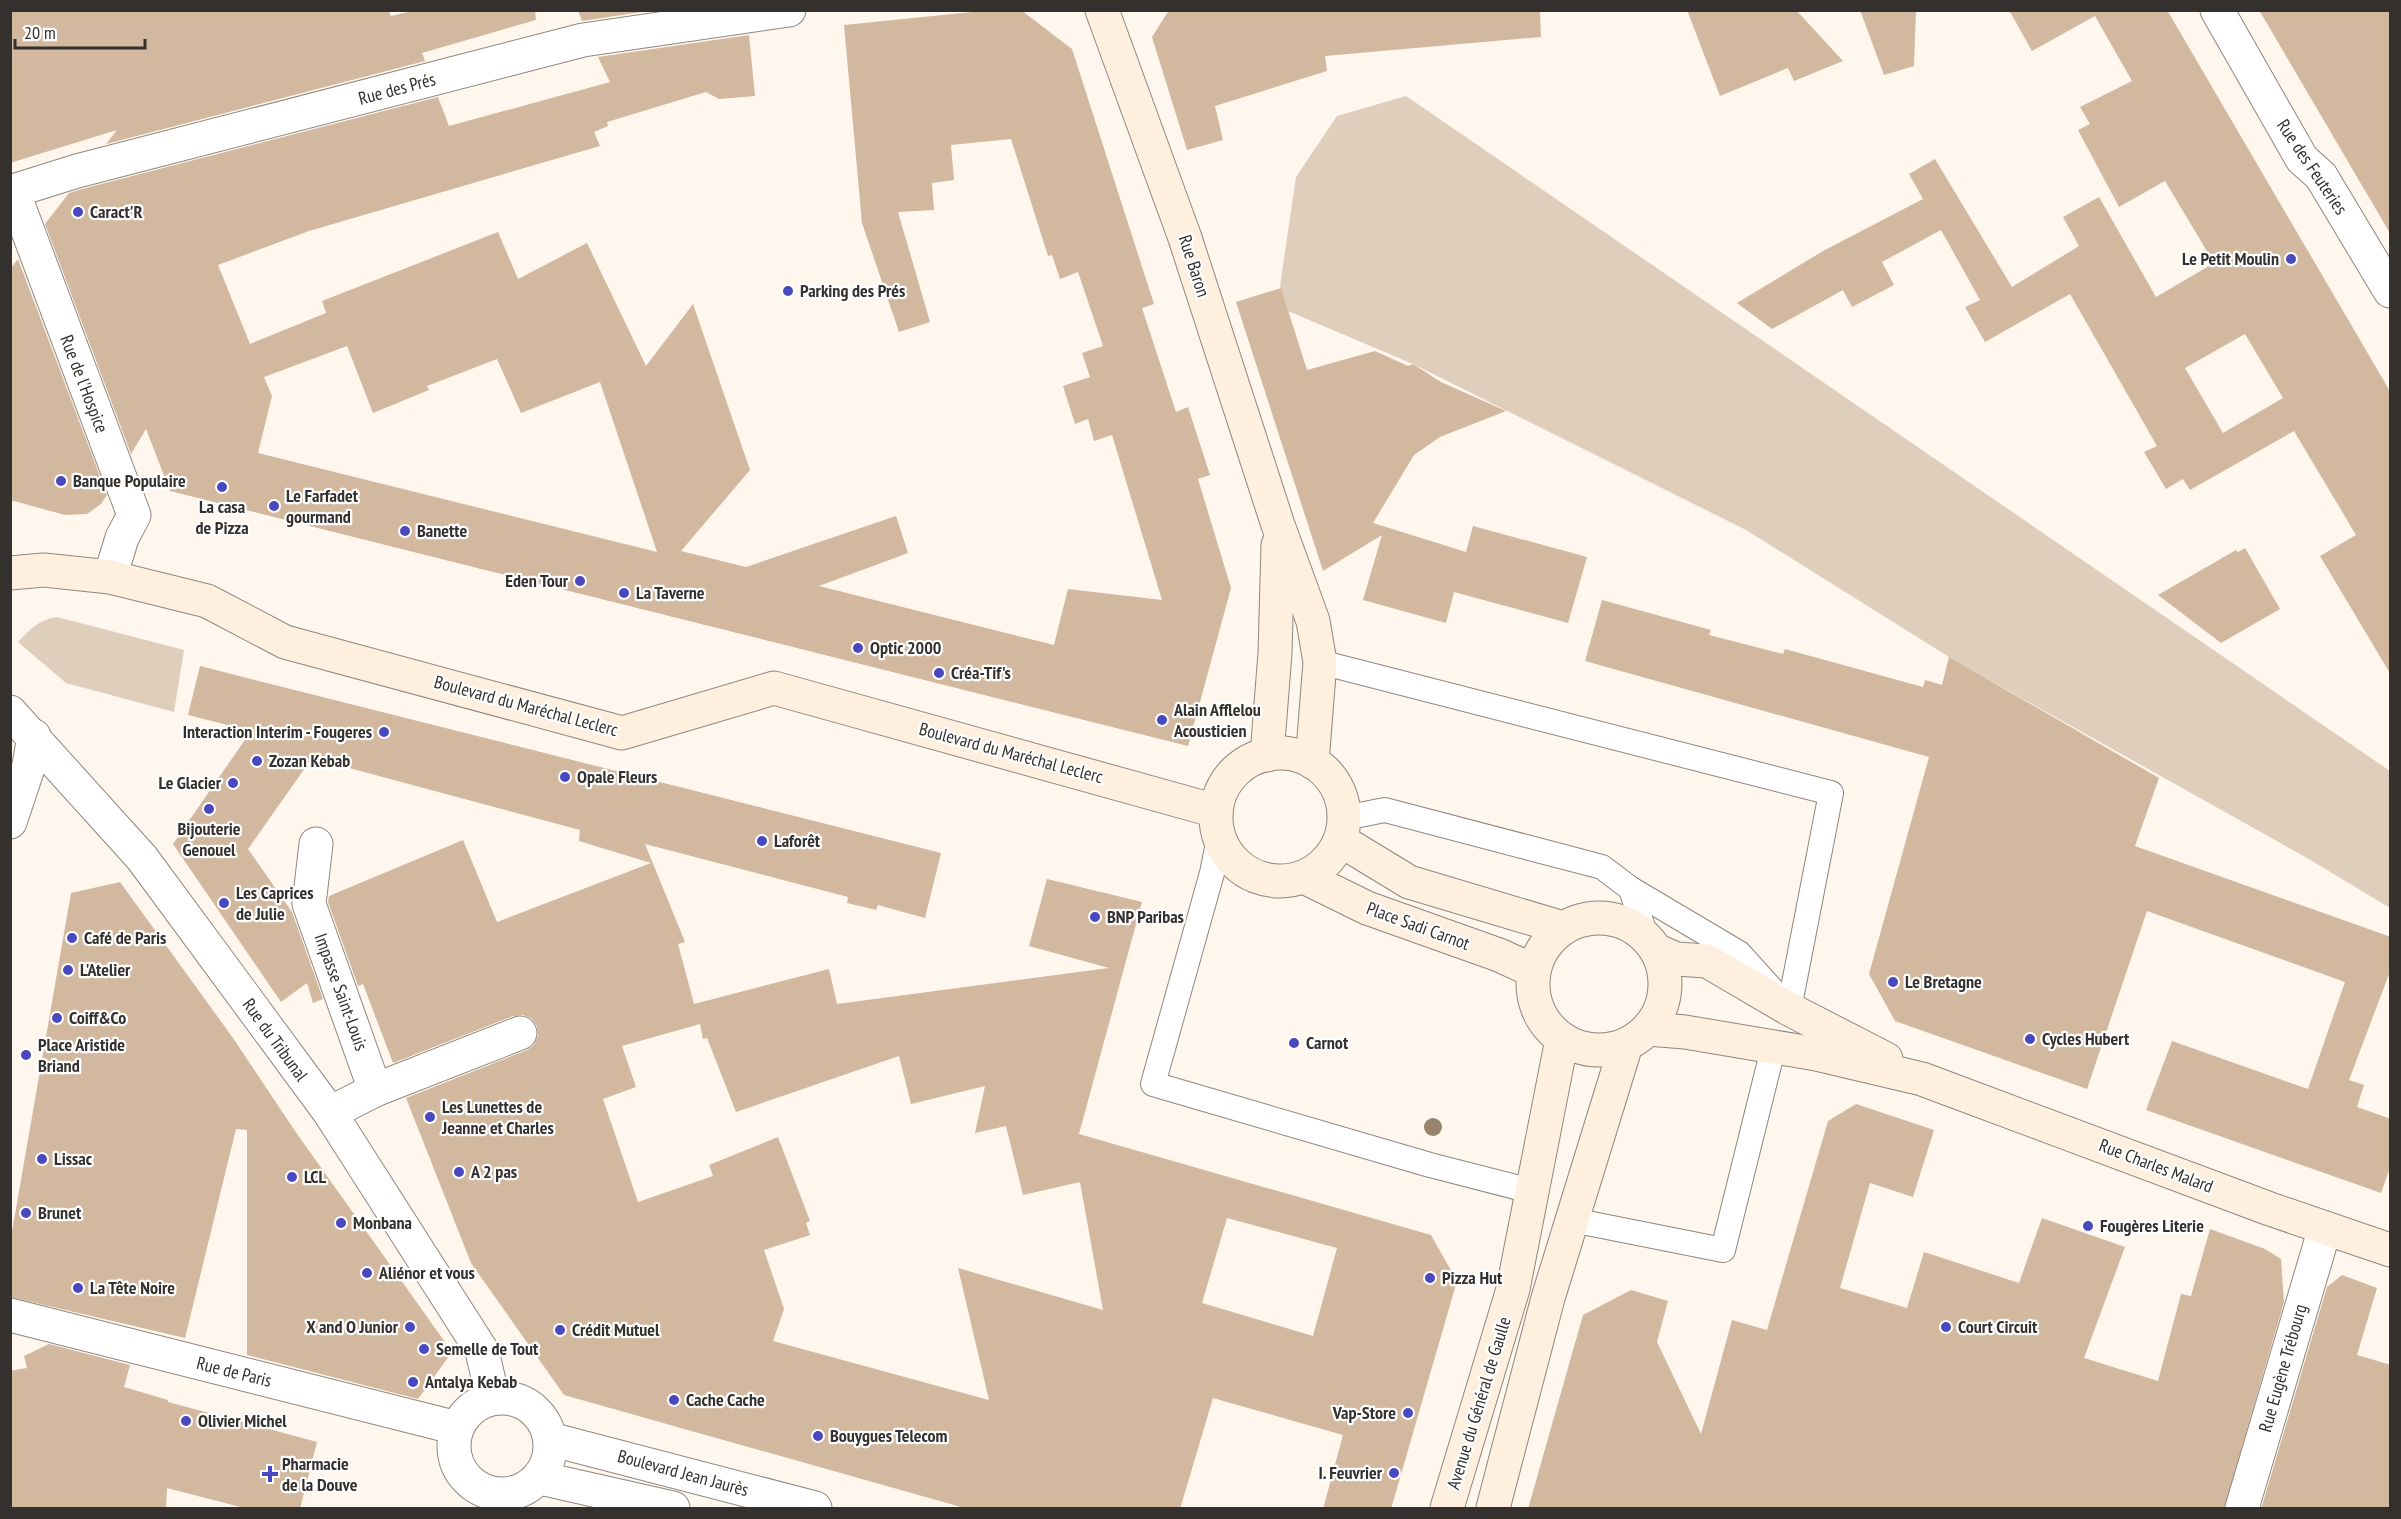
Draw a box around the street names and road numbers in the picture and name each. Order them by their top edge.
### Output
street label: Rue des Prés [356,67,438,110]
street label: Rue des Feuteries [2272,115,2353,219]
street label: Rue Baron [1174,232,1215,300]
street label: Rue de l'Hospice [55,332,114,436]
street label: Boulevard du Maréchal Leclerc [432,670,621,741]
street label: Boulevard du Maréchal Leclerc [917,717,1106,788]
street label: Place Sadi Carnot [1363,896,1473,955]
street label: Impasse Saint-Louis [310,930,373,1054]
street label: Rue du Tribunal [238,994,314,1086]
street label: Rue Charles Malard [2096,1133,2216,1198]
street label: Rue Eugène Trébourg [2253,1301,2312,1435]
street label: Avenue du Général de Gaulle [1441,1314,1516,1492]
street label: Rue de Paris [194,1351,274,1392]
street label: Boulevard Jean Jaurès [615,1444,751,1501]

